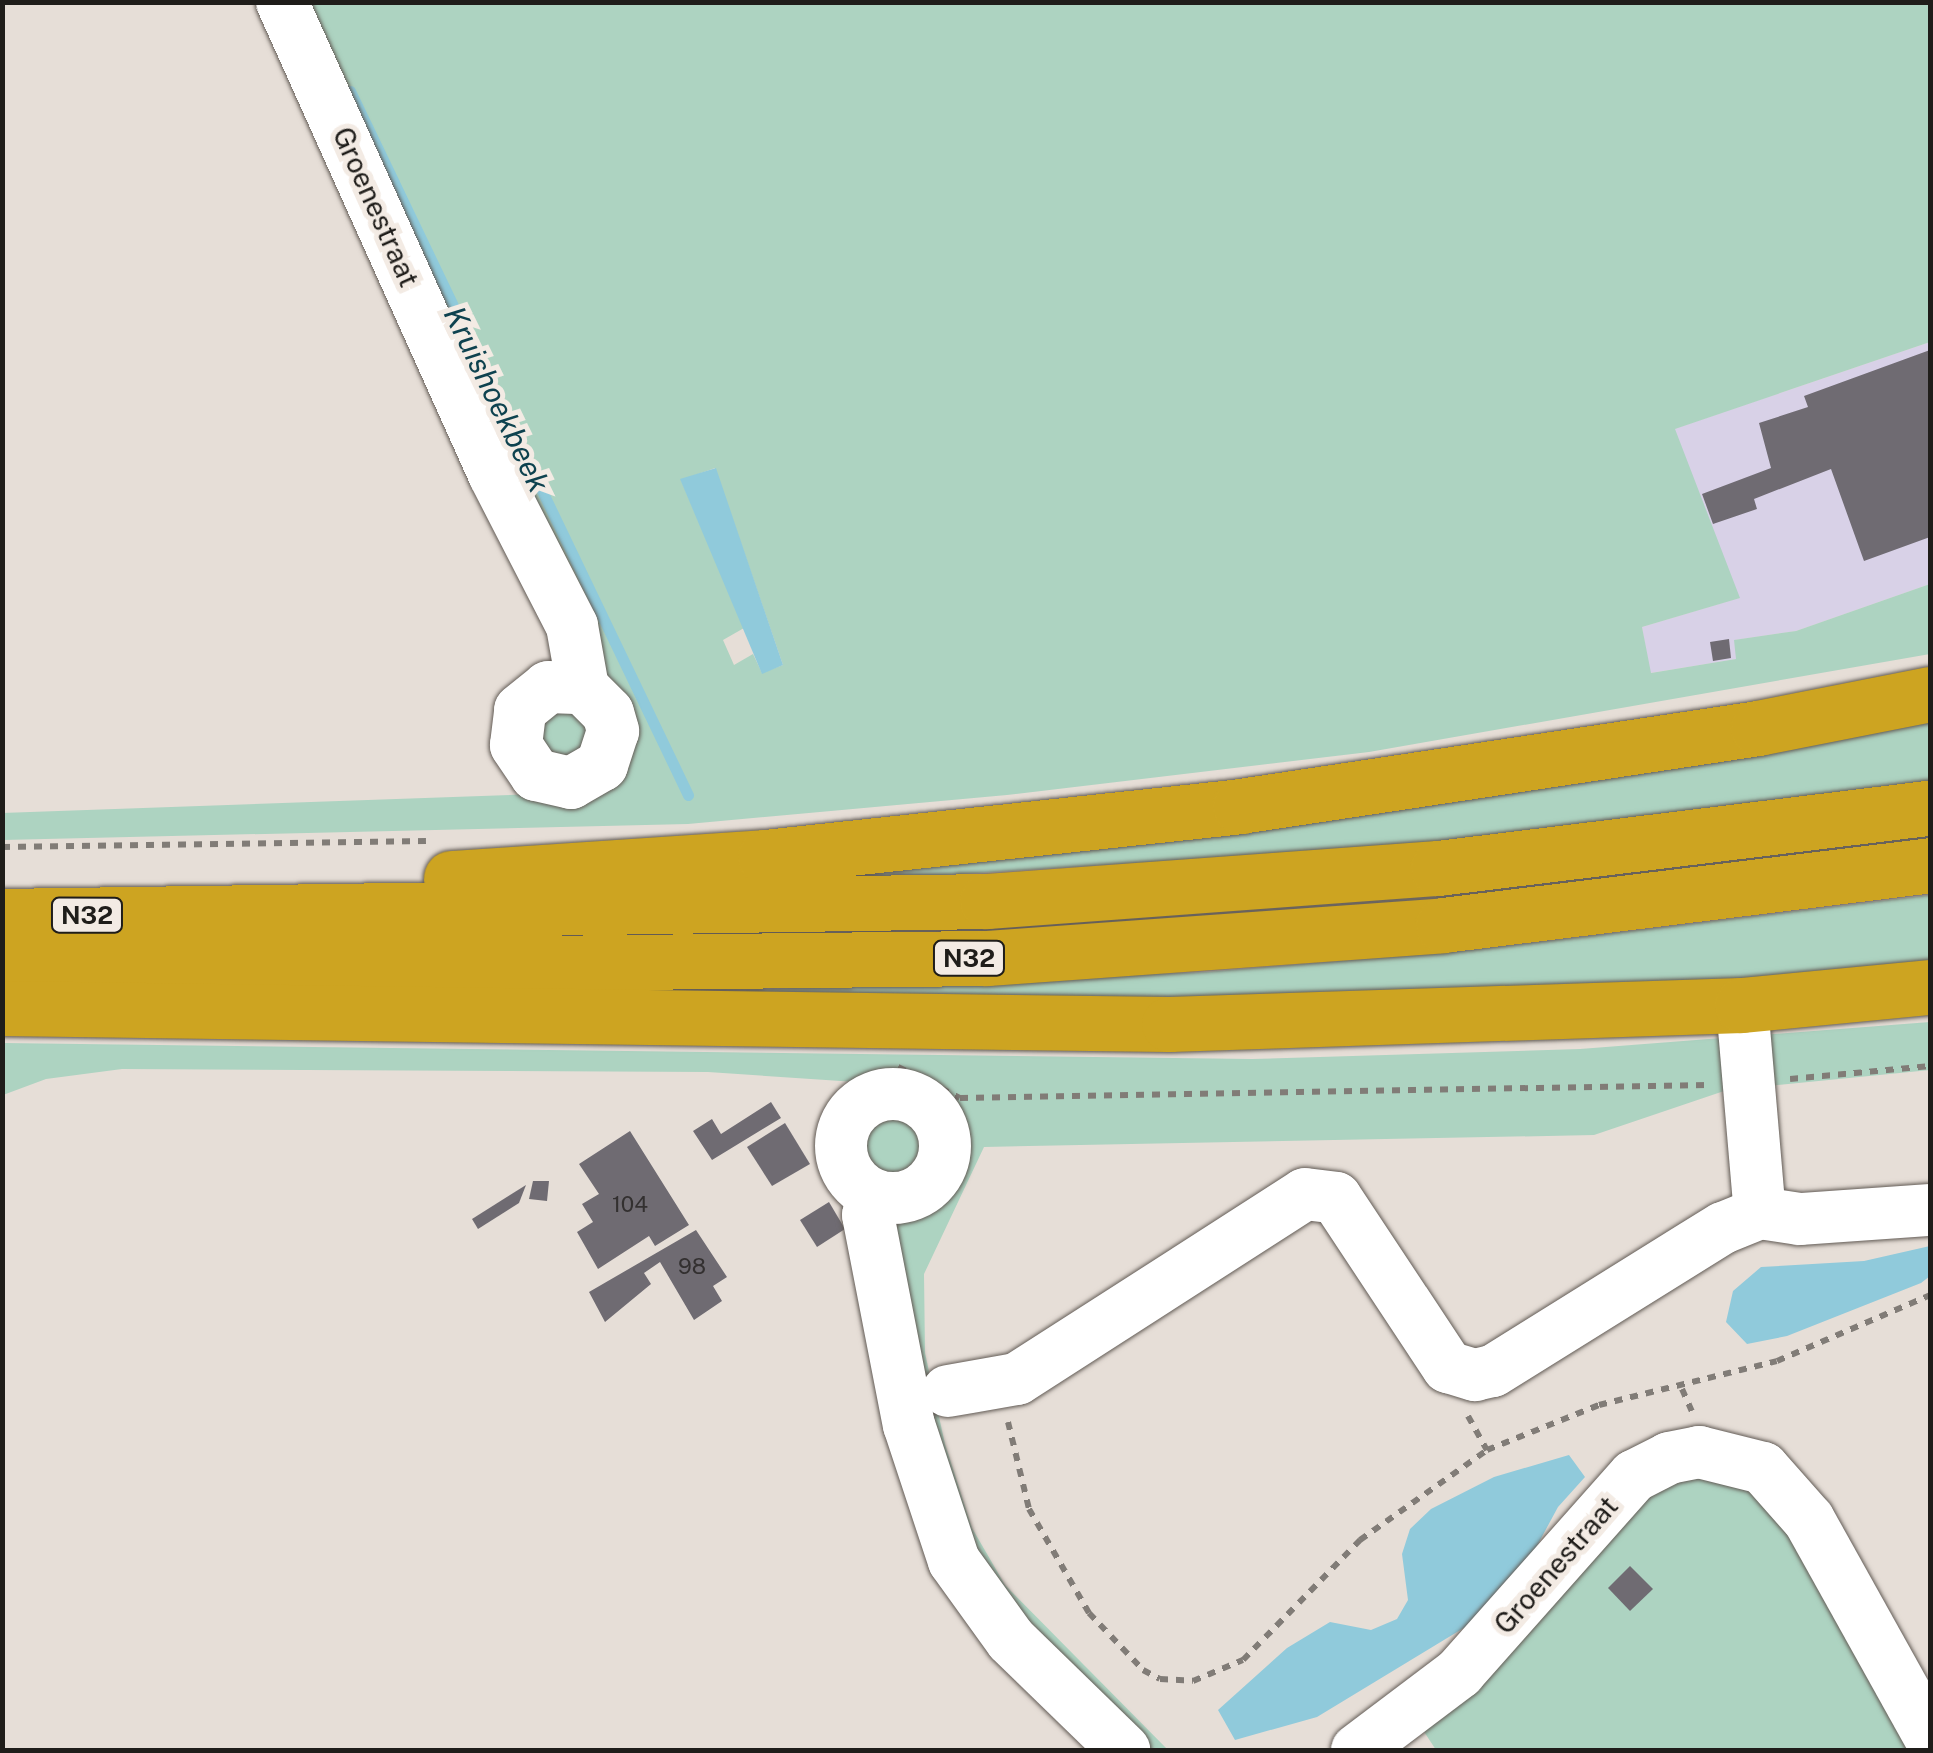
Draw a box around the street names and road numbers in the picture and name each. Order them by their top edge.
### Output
street label: Groenestraat [326,122,426,292]
road number: N32 [49,895,124,935]
road number: N32 [932,938,1006,978]
street label: Groenestraat [1487,1489,1625,1641]

